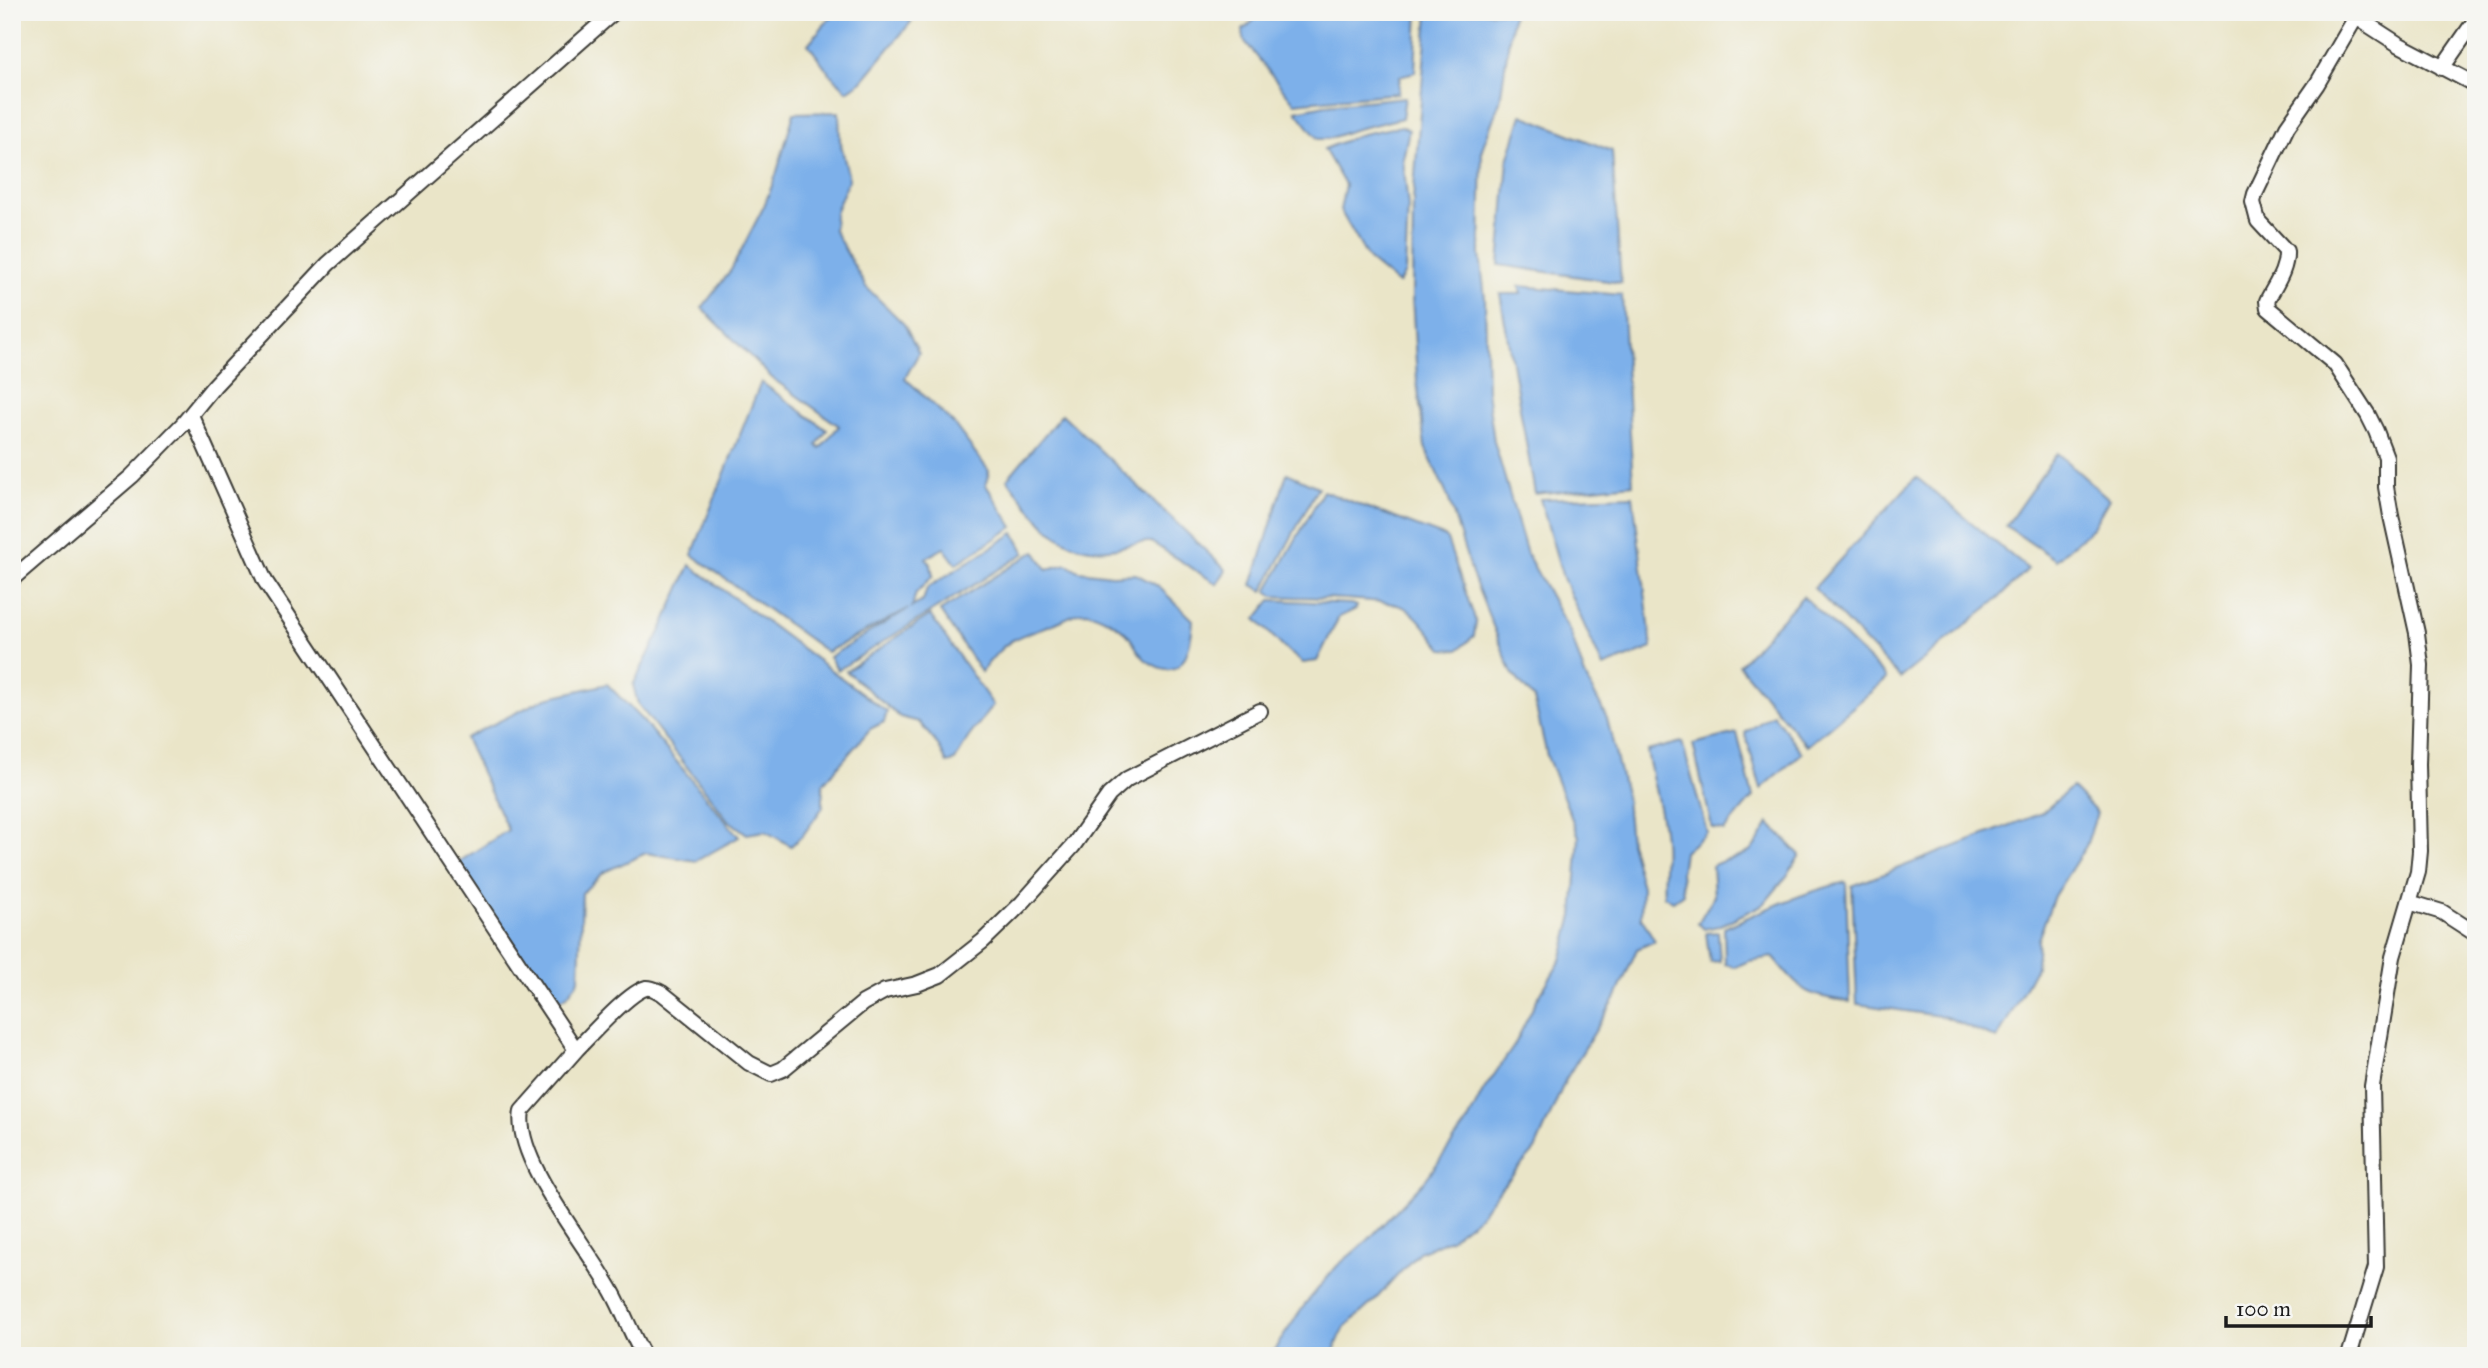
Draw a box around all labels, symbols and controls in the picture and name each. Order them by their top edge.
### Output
scale bar [2226,1284,2371,1328]
text: 100 m [2236,1296,2291,1322]

